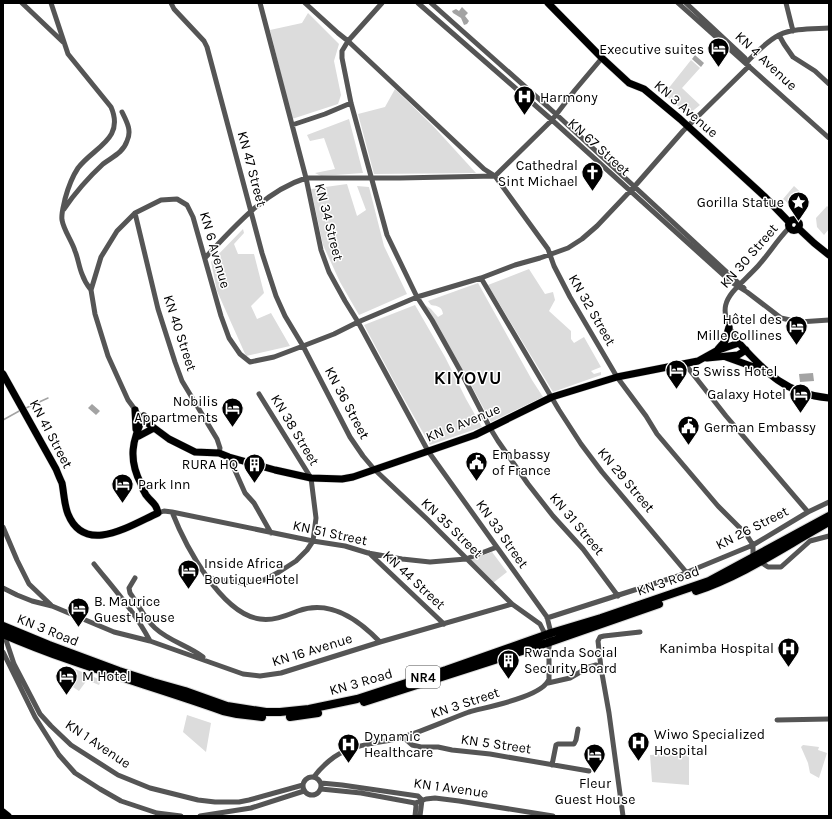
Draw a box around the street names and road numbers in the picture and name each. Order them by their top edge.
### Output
street label: KN 4 Avenue [731,28,801,94]
street label: KN 3 Avenue [651,77,721,141]
street label: KN 67 Street [564,115,634,179]
street label: KN 47 Street [234,129,270,209]
street label: KN 34 Street [311,181,347,263]
street label: KN 6 Avenue [196,210,234,290]
street label: KN 30 Street [716,220,782,292]
street label: KN 32 Street [565,271,619,349]
street label: KN 40 Street [160,293,200,373]
street label: KN 36 Street [321,364,373,442]
street label: KN 38 Street [267,391,323,469]
street label: KN 41 Street [26,397,76,471]
street label: KN 6 Avenue [423,400,503,446]
street label: KN 29 Street [594,444,658,516]
street label: KN 31 Street [546,489,608,559]
street label: KN 35 Street [418,494,486,562]
street label: KN 33 Street [472,496,532,572]
street label: KN 26 Street [713,502,791,554]
street label: KN 51 Street [291,517,369,549]
street label: KN 44 Street [379,547,449,613]
street label: KN 3 Road [634,562,702,600]
street label: KN 3 Road [15,610,81,650]
street label: KN 16 Avenue [270,630,354,670]
street label: KN 3 Road [327,665,395,699]
road number: NR4 [406,666,440,688]
street label: KN 3 Street [428,684,502,722]
street label: KN 1 Avenue [62,716,134,772]
street label: KN 5 Street [460,731,532,757]
street label: KN 1 Avenue [412,774,490,802]

